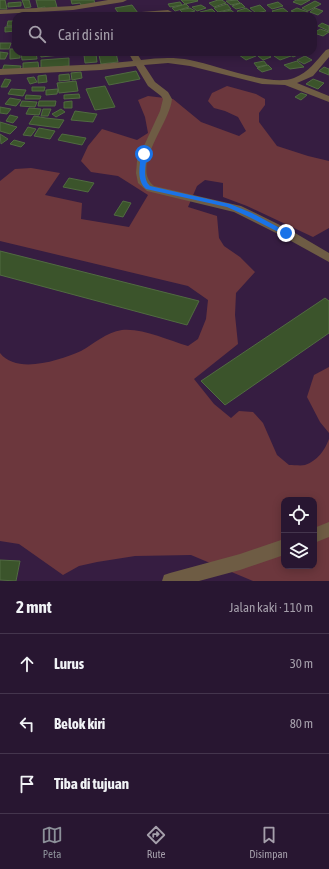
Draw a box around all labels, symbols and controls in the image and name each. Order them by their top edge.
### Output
search box [12,12,317,56]
icon: search [26,23,48,45]
text: Cari di sini [58,26,114,43]
route start [135,145,153,163]
route end [277,224,295,242]
map controls [281,497,317,569]
button: locate [281,497,317,533]
button: layers [281,533,317,569]
text: 2 mnt [16,597,52,617]
text: Jalan kaki · 110 m [229,600,313,615]
icon: ahead [16,653,38,675]
text: Lurus [54,655,84,672]
text: 30 m [290,656,313,671]
icon: left [16,713,38,735]
text: Belok kiri [54,715,105,732]
text: 80 m [290,716,313,731]
icon: arrive [16,773,38,795]
text: Tiba di tujuan [54,775,129,792]
tab: Peta [41,824,63,860]
tab: Rute [145,824,167,860]
tab: Disimpan [249,824,288,860]

